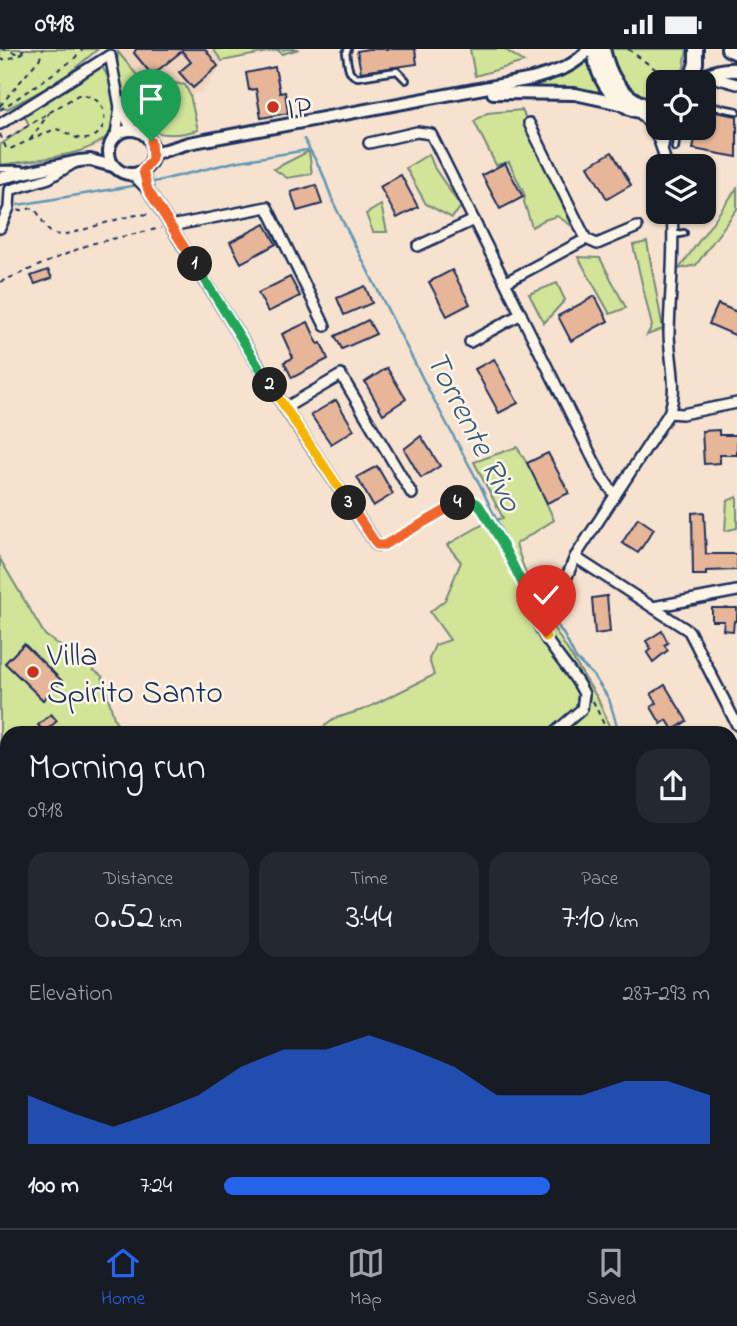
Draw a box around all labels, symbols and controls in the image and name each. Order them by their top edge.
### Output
text: 09:18 [35,6,74,44]
pin [121,69,181,141]
map controls [646,70,716,224]
button: locate [646,70,716,140]
icon: arrive [132,80,170,118]
place label: IP [287,87,312,134]
marker: IP [265,99,281,115]
button: layers [646,154,716,224]
pin: 1 [178,247,212,281]
text: 1 [191,250,198,277]
water label: Torrente Rivo [411,343,534,522]
pin: 2 [252,367,288,403]
text: 2 [265,371,274,398]
pin: 3 [332,485,366,521]
pin: 4 [440,485,476,521]
text: 3 [345,489,352,516]
text: 4 [454,489,461,516]
pin [516,565,576,637]
icon: check [527,576,565,614]
place label: Villa Spirito Santo [46,634,223,718]
marker: Villa Spirito Santo [25,664,41,680]
text: Morning run [28,741,206,797]
button: share [636,749,710,823]
text: 09:18 [28,795,63,828]
text: Distance [103,866,173,893]
text: Time [350,866,388,893]
text: Pace [581,866,618,893]
text: 0.52 [95,893,154,944]
text: 3:44 [346,893,392,944]
text: 7:10 [561,893,605,944]
text: km [154,909,182,936]
text: /km [605,909,638,936]
text: Elevation [28,978,113,1011]
text: 287–293 m [622,978,710,1011]
text: 100 m [28,1170,79,1203]
text: 7:24 [140,1170,172,1203]
tab: Home [101,1244,145,1313]
tab: Map [347,1244,385,1313]
tab: Saved [587,1244,636,1313]

